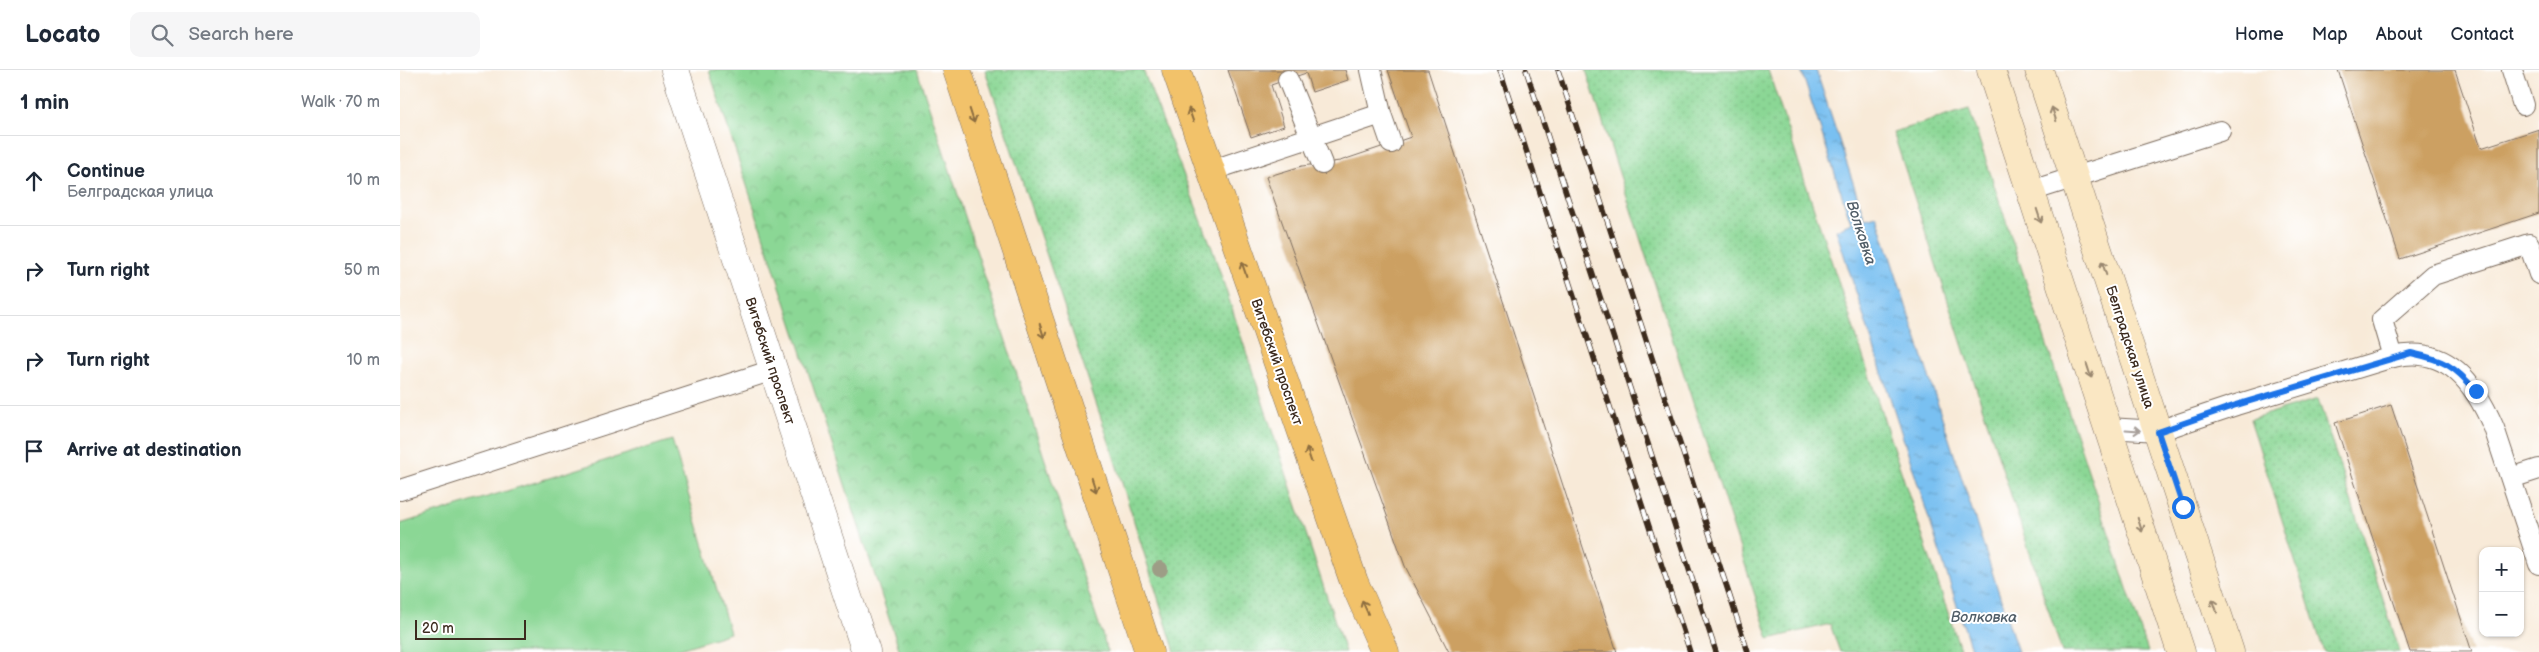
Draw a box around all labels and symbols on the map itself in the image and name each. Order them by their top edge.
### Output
one-way arrow [2048,106,2058,122]
one-way arrow [968,108,977,124]
one-way arrow [1186,108,1195,123]
water label: Волковка [1842,198,1880,268]
one-way arrow [2035,208,2044,224]
one-way arrow [1239,261,1248,277]
one-way arrow [2099,261,2109,277]
street label: Белградская улица [2102,283,2158,411]
street label: Витебский проспект [741,295,799,427]
street label: Витебский проспект [1247,297,1307,428]
one-way arrow [1038,323,1048,339]
one-way arrow [2085,362,2095,378]
route end [2465,380,2488,403]
one-way arrow [2125,425,2141,434]
one-way arrow [1304,447,1314,463]
one-way arrow [1089,477,1099,493]
route start [2172,496,2195,519]
one-way arrow [2135,517,2145,533]
one-way arrow [2209,598,2219,614]
one-way arrow [1360,600,1370,615]
water label: Волковка [1951,608,2017,627]
scale bar [415,617,526,640]

